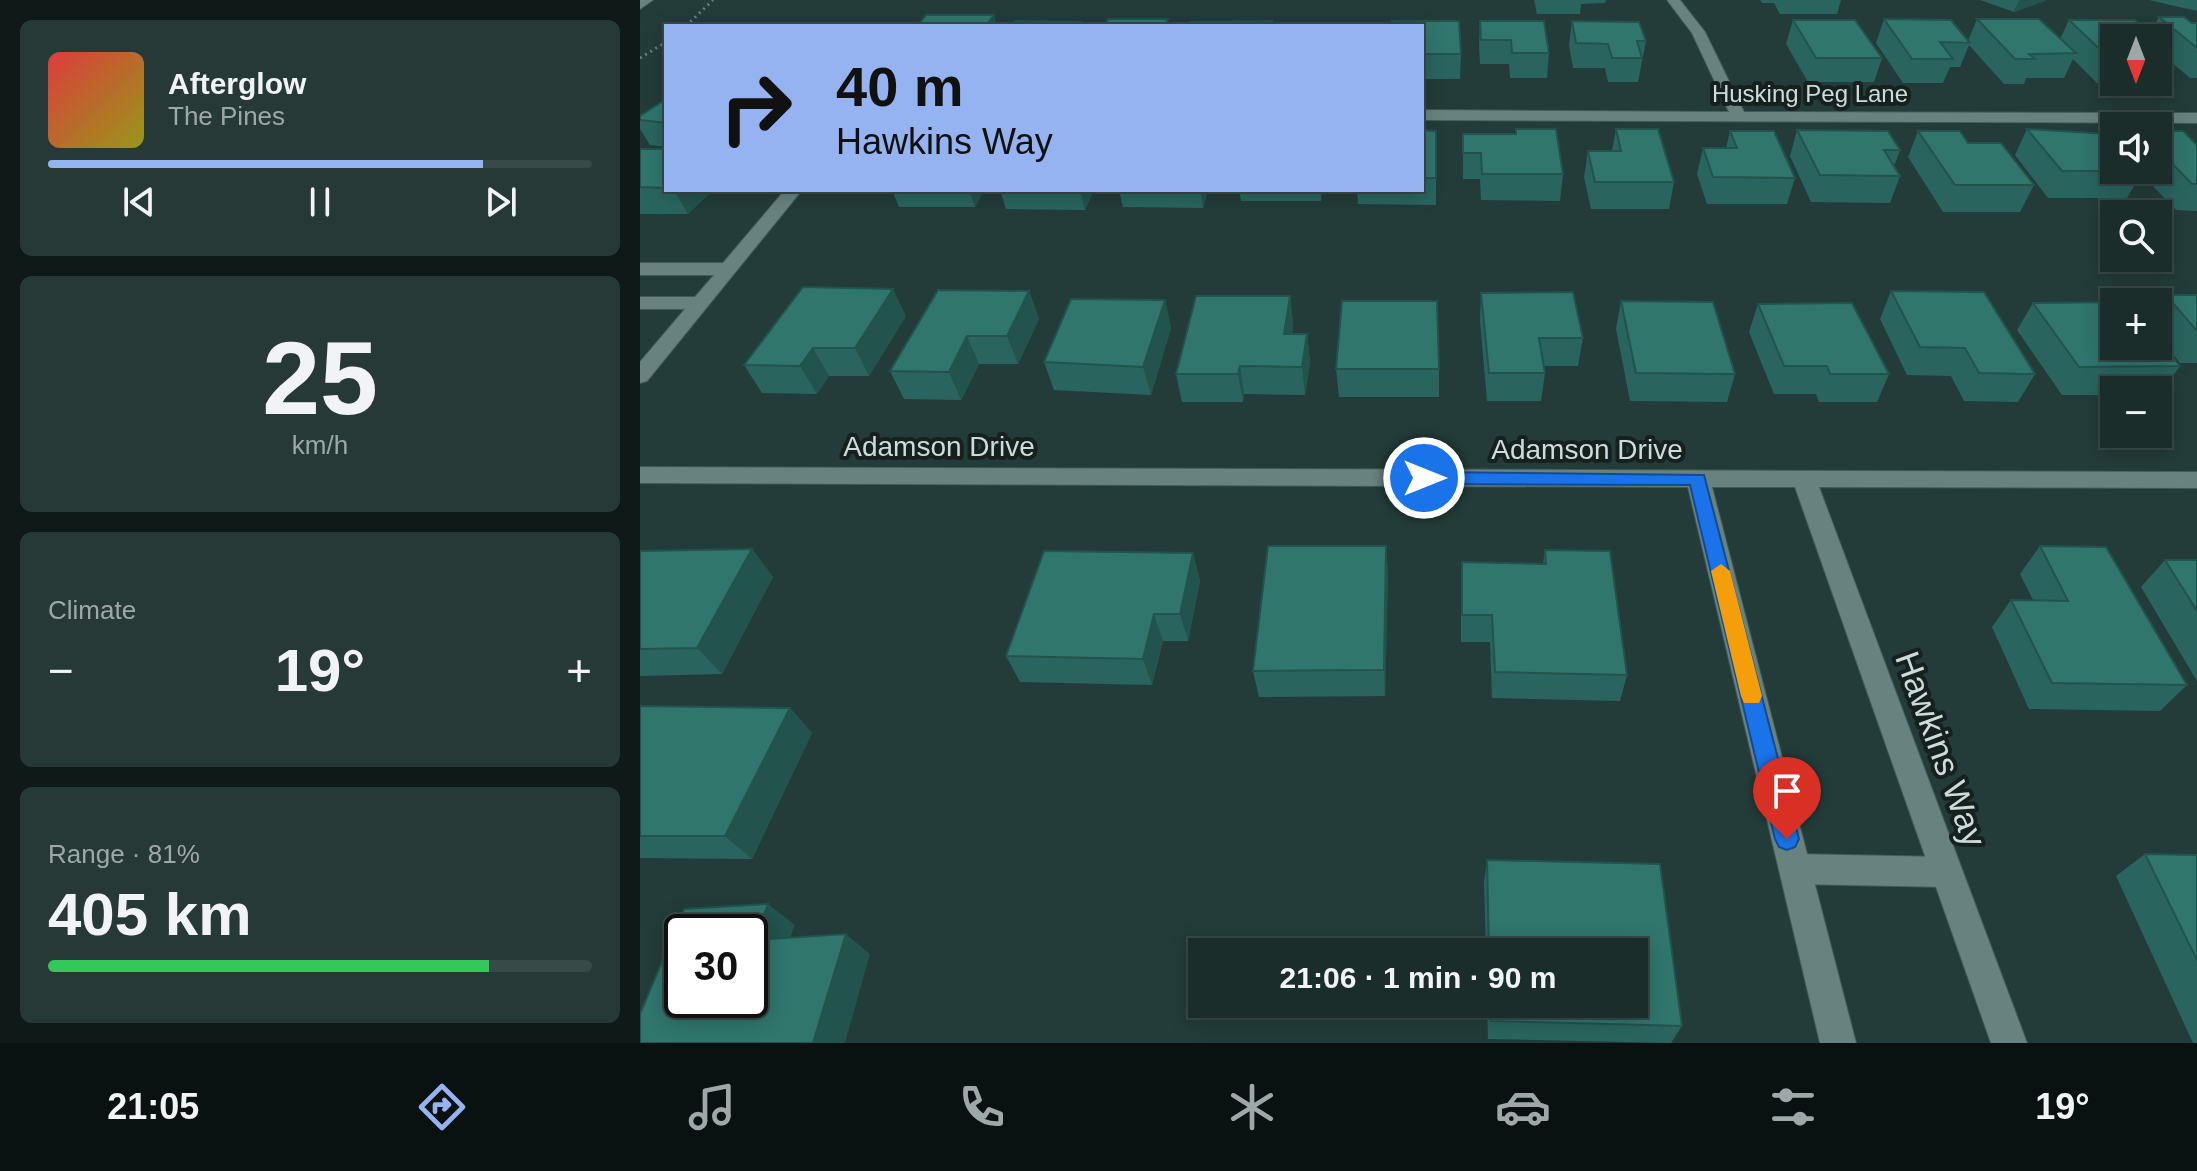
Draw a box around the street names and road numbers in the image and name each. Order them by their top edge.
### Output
street label: Husking Peg Lane [1712,80,1908,107]
street label: Adamson Drive [843,431,1035,462]
street label: Adamson Drive [1491,434,1683,465]
street label: Hawkins Way [1888,646,1994,852]

